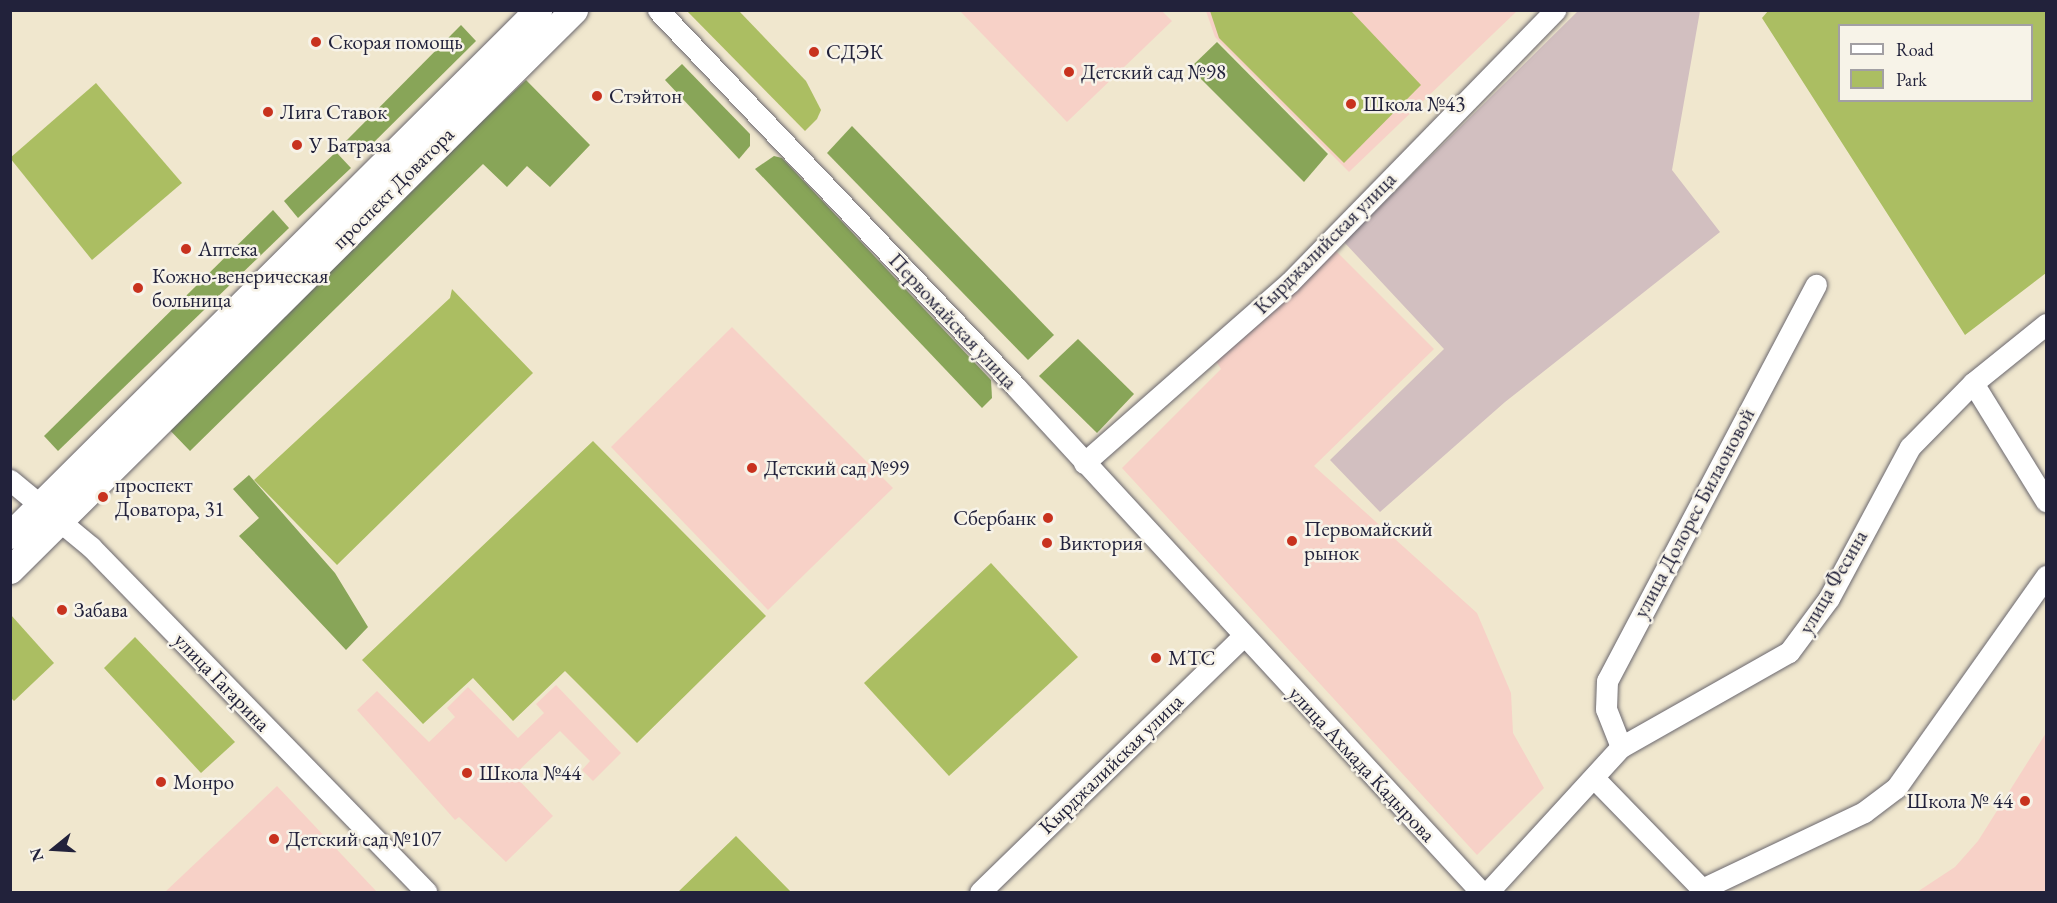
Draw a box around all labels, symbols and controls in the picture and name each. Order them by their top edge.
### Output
legend [1838,24,2033,102]
place label: Скорая помощь [328,29,463,55]
marker: Скорая помощь [309,35,323,49]
text: Road [1896,38,1934,61]
place label: СДЭК [826,39,883,65]
marker: СДЭК [807,45,821,59]
place label: Детский сад №98 [1081,59,1226,85]
marker: Детский сад №98 [1062,65,1076,79]
text: Park [1896,68,1927,91]
place label: Стэйтон [609,83,682,109]
marker: Стэйтон [590,89,604,103]
place label: Школа №43 [1363,91,1465,117]
marker: Школа №43 [1344,97,1358,111]
place label: Лига Ставок [280,99,387,125]
marker: Лига Ставок [261,105,275,119]
street label: проспект Доватора [327,122,459,254]
place label: У Батраза [309,132,391,158]
marker: У Батраза [290,138,304,152]
street label: Кырджалийская улица [1249,167,1401,319]
place label: Аптека [198,236,258,262]
marker: Аптека [179,242,193,256]
street label: Первомайская улица [883,248,1023,394]
place label: Кожно-венерическая больница [152,263,328,313]
marker: Кожно-венерическая больница [129,279,147,297]
street label: улица Долорес Билаоновой [1628,404,1760,622]
place label: Детский сад №99 [764,455,909,481]
marker: Детский сад №99 [745,461,759,475]
place label: проспект Доватора, 31 [115,472,225,522]
marker: проспект Доватора, 31 [96,490,110,504]
place label: Сбербанк [953,505,1036,531]
marker: Сбербанк [1041,511,1055,525]
place label: Первомайский рынок [1304,516,1433,566]
street label: улица Фесина [1793,526,1873,638]
place label: Виктория [1059,530,1143,556]
marker: Первомайский рынок [1285,534,1299,548]
marker: Виктория [1040,536,1054,550]
place label: Забава [74,597,128,623]
marker: Забава [55,603,69,617]
street label: улица Гагарина [169,627,275,737]
place label: МТС [1168,645,1215,671]
marker: МТС [1149,651,1163,665]
street label: улица Ахмада Кадырова [1283,681,1441,847]
street label: Кырджалийская улица [1034,689,1188,839]
place label: Школа №44 [479,760,581,786]
marker: Школа №44 [460,766,474,780]
place label: Монро [173,769,234,795]
marker: Монро [154,775,168,789]
place label: Школа № 44 [1907,788,2013,814]
marker: Школа № 44 [2018,794,2032,808]
north arrow [24,819,84,879]
place label: Детский сад №107 [286,826,441,852]
marker: Детский сад №107 [267,832,281,846]
text: N [24,845,48,864]

